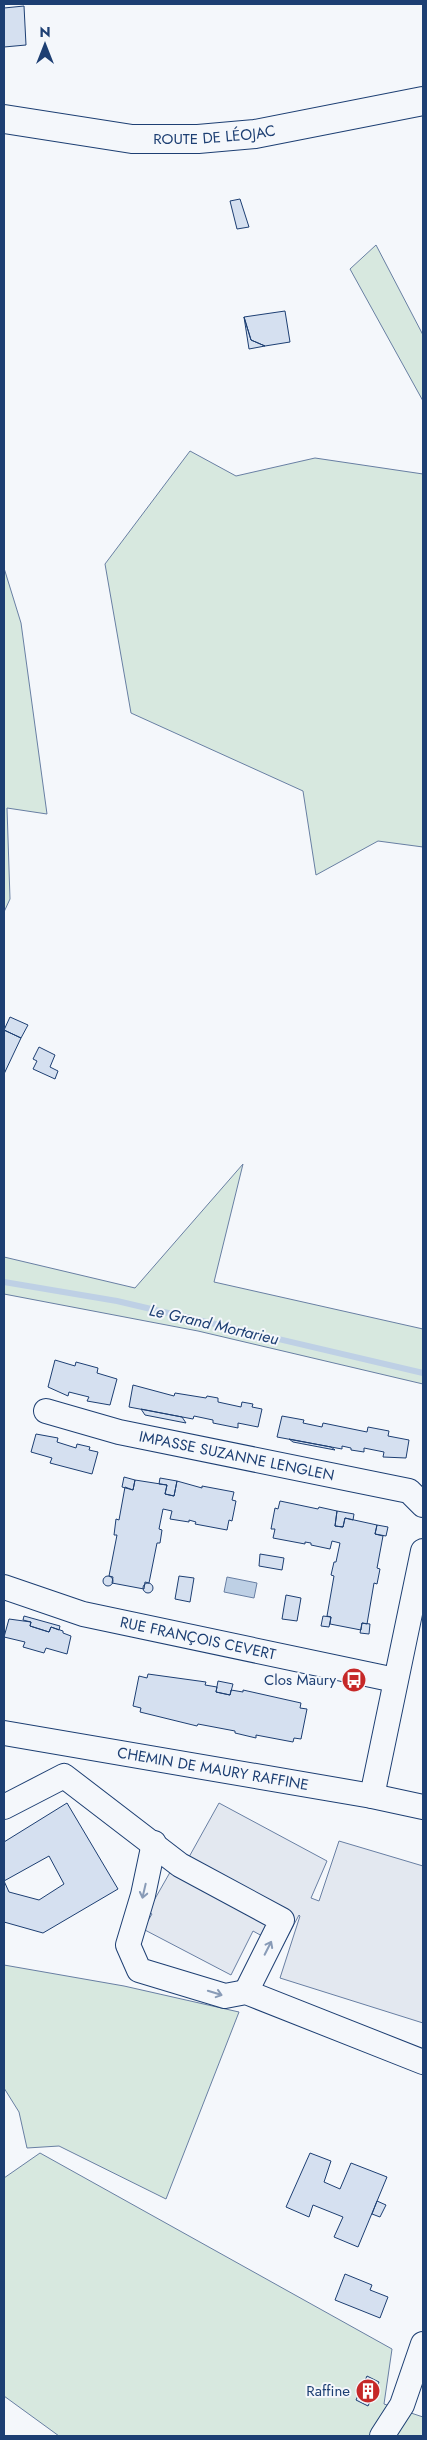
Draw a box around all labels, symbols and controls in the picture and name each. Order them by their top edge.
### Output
north arrow [20,20,70,70]
text: N [39,22,51,42]
street label: ROUTE DE LÉOJAC [153,119,277,150]
water label: Le Grand Mortarieu [147,1298,281,1351]
street label: IMPASSE SUZANNE LENGLEN [137,1425,336,1487]
street label: RUE FRANÇOIS CEVERT [118,1611,278,1666]
bus stop icon: Clos Maury [341,1667,367,1693]
place label: Clos Maury [264,1669,336,1691]
street label: CHEMIN DE MAURY RAFFINE [115,1742,310,1796]
one-way arrow [138,1883,148,1899]
one-way arrow [264,1941,273,1956]
one-way arrow [206,1988,222,1998]
building icon: Raffine [355,2378,381,2404]
place label: Raffine [306,2380,350,2402]

